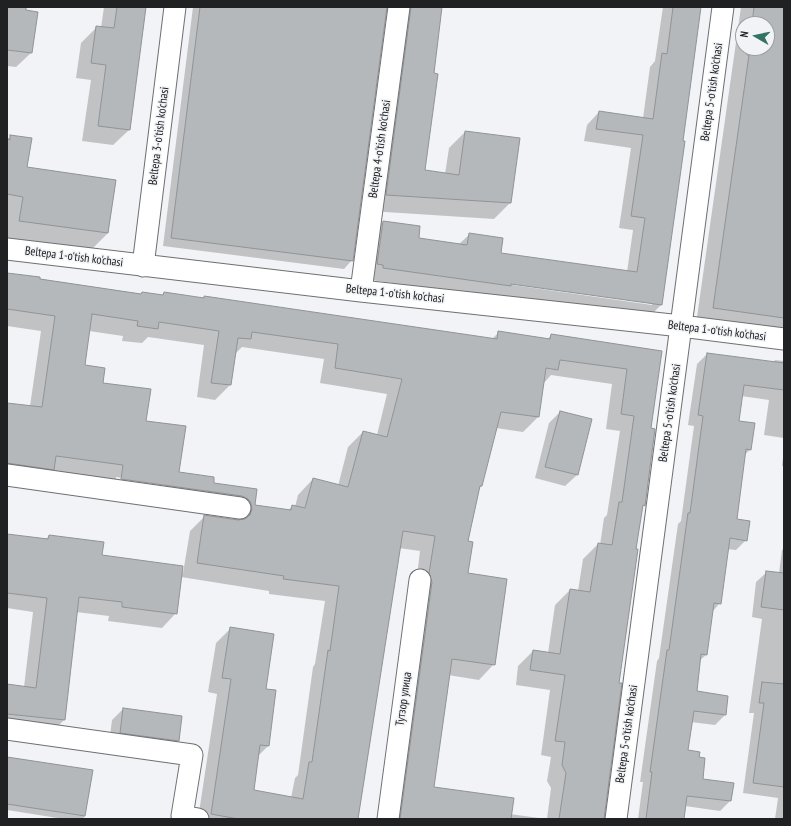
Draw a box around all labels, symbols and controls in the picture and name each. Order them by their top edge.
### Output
north arrow [735,16,775,56]
text: N [737,30,752,38]
street label: Beltepa 5-o'tish ko'chasi [698,42,726,142]
street label: Beltepa 3-o'tish ko'chasi [146,86,172,186]
street label: Beltepa 4-o'tish ko'chasi [366,99,394,199]
street label: Beltepa 1-o'tish ko'chasi [24,244,124,270]
street label: Beltepa 1-o'tish ko'chasi [345,282,445,306]
street label: Beltepa 1-o'tish ko'chasi [667,318,767,344]
street label: Beltepa 5-o'tish ko'chasi [656,363,684,463]
street label: Тутзор улица [393,671,415,727]
street label: Beltepa 5-o'tish ko'chasi [613,684,641,784]

